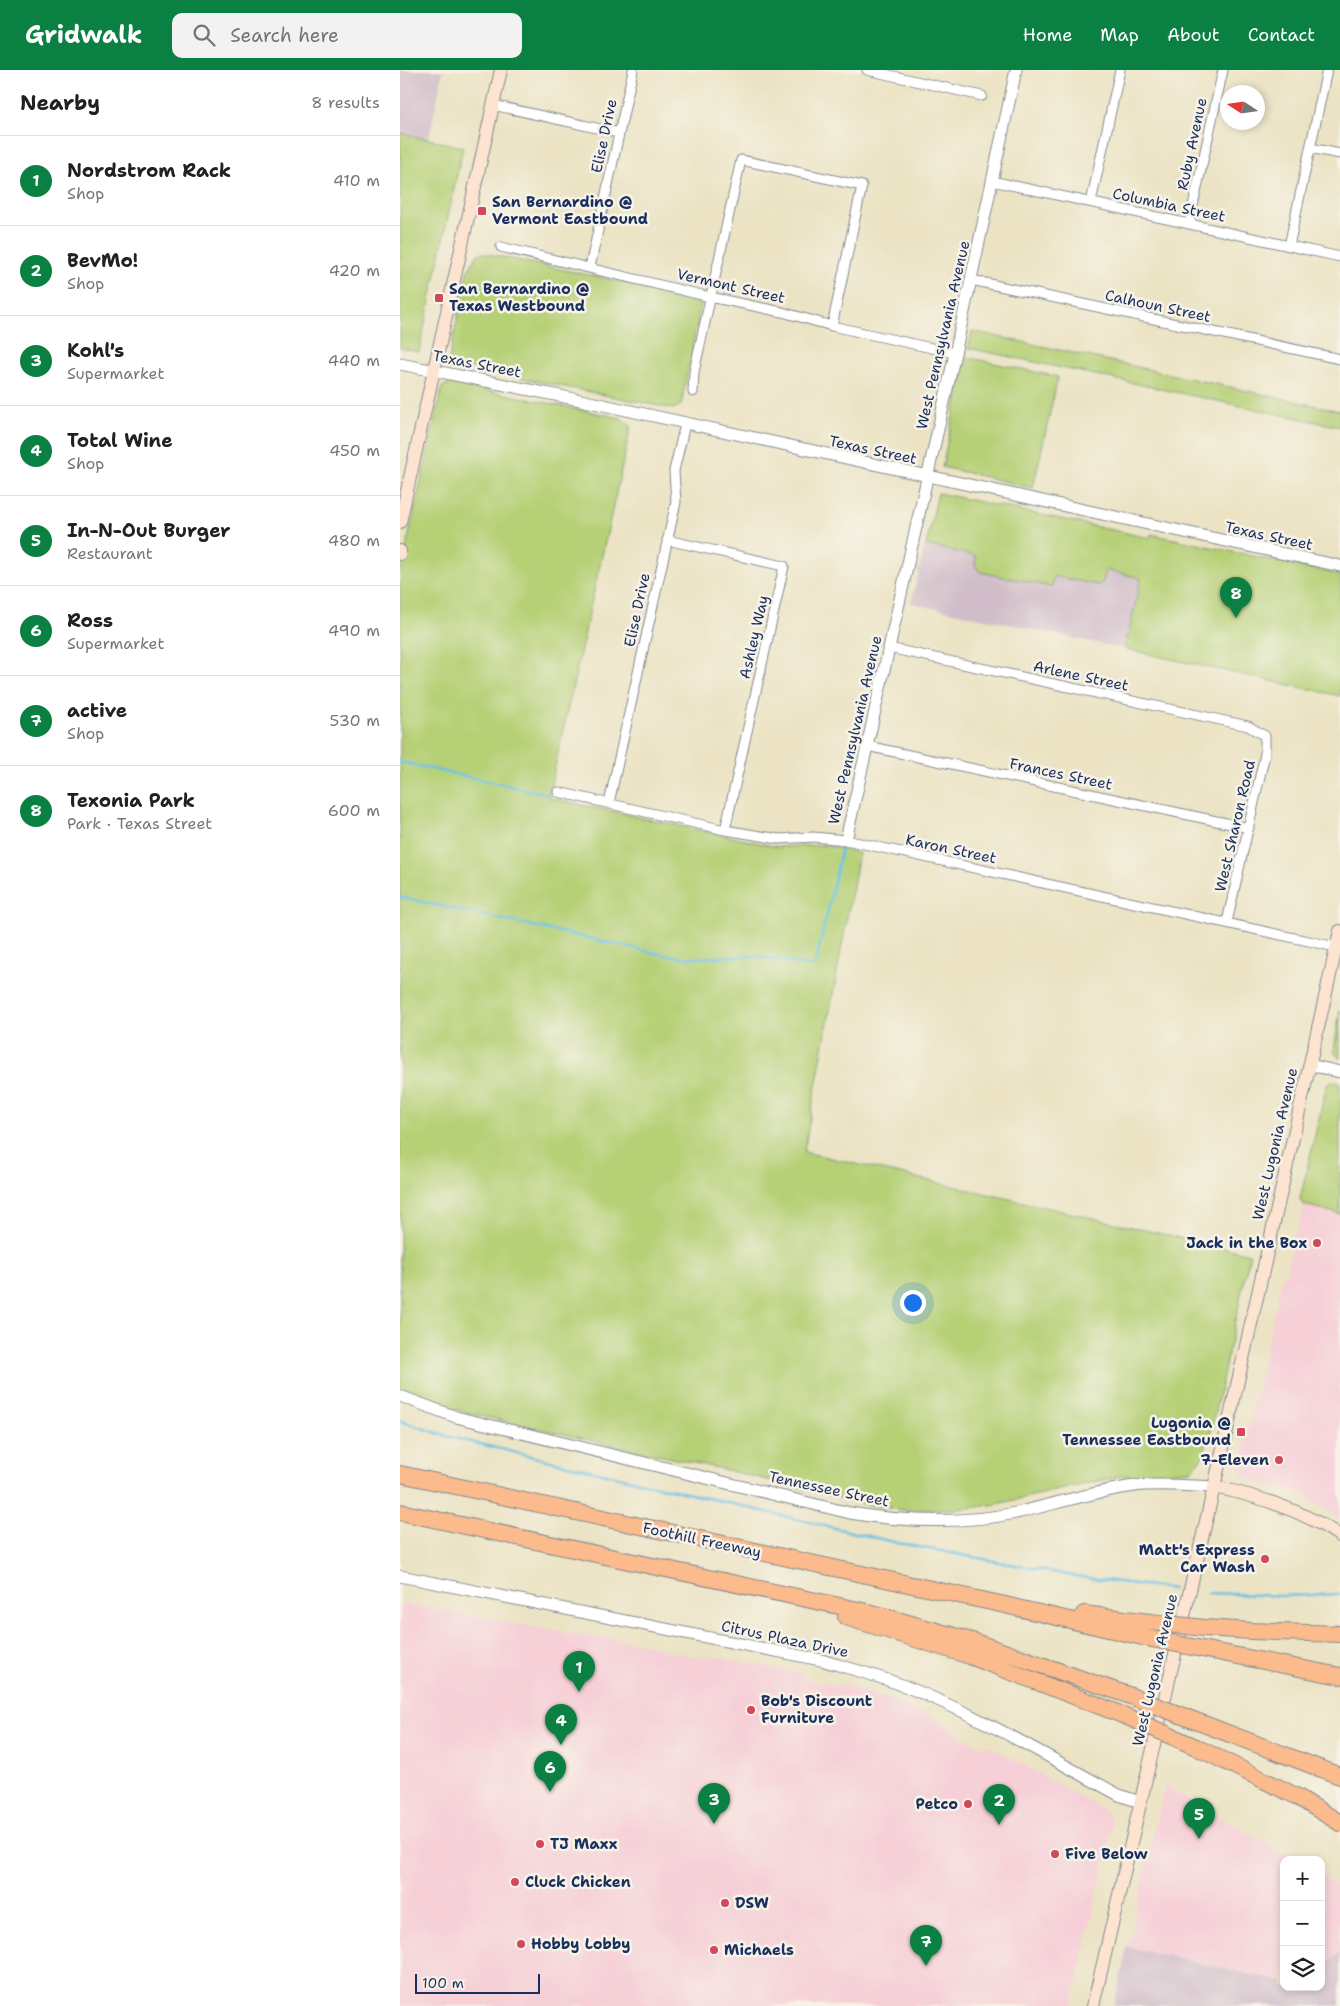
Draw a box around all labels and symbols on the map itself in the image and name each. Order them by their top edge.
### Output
north arrow [1220,85,1265,130]
street label: Ruby Avenue [1172,96,1212,192]
street label: Elise Drive [586,97,622,175]
street label: Columbia Street [1111,183,1227,227]
place label: San Bernardino @ Vermont Eastbound [492,192,648,229]
marker: San Bernardino @ Vermont Eastbound [476,205,488,217]
street label: West Pennsylvania Avenue [912,239,974,431]
street label: Vermont Street [675,264,787,308]
place label: San Bernardino @ Texas Westbound [449,279,589,316]
street label: Calhoun Street [1103,285,1213,327]
marker: San Bernardino @ Texas Westbound [433,292,445,304]
street label: Texas Street [431,346,523,382]
street label: Texas Street [827,431,919,469]
street label: Texas Street [1223,517,1315,555]
street label: Elise Drive [619,571,655,649]
pin: 8 [1220,577,1252,618]
street label: Ashley Way [735,593,773,681]
street label: West Pennsylvania Avenue [824,634,886,826]
street label: Arlene Street [1031,656,1131,696]
street label: Frances Street [1008,753,1114,795]
street label: West Sharon Road [1210,758,1260,894]
street label: Karon Street [904,830,998,868]
street label: West Lugonia Avenue [1248,1066,1302,1222]
place label: Jack in the Box [1186,1233,1307,1253]
marker: Jack in the Box [1311,1237,1323,1249]
your location [900,1290,926,1316]
place label: Lugonia @ Tennessee Eastbound [1062,1413,1231,1450]
marker: Lugonia @ Tennessee Eastbound [1235,1426,1247,1438]
place label: 7-Eleven [1201,1450,1269,1470]
marker: 7-Eleven [1273,1454,1285,1466]
street label: Tennessee Street [767,1466,891,1512]
street label: Foothill Freeway [641,1518,763,1562]
place label: Matt's Express Car Wash [1139,1540,1255,1577]
marker: Matt's Express Car Wash [1259,1553,1271,1565]
street label: West Lugonia Avenue [1128,1592,1182,1748]
street label: Citrus Plaza Drive [720,1616,850,1662]
pin: 1 [563,1651,595,1692]
place label: Bob's Discount Furniture [761,1691,872,1728]
pin: 4 [545,1704,577,1745]
marker: Bob's Discount Furniture [745,1704,757,1716]
pin: 6 [534,1751,566,1792]
pin: 3 [698,1783,730,1824]
pin: 2 [983,1784,1015,1825]
place label: Petco [916,1794,958,1814]
marker: Petco [962,1798,974,1810]
pin: 5 [1183,1798,1215,1839]
place label: TJ Maxx [550,1834,618,1854]
marker: TJ Maxx [534,1838,546,1850]
place label: Five Below [1065,1844,1148,1864]
marker: Five Below [1049,1848,1061,1860]
place label: Cluck Chicken [525,1872,631,1892]
marker: Cluck Chicken [509,1876,521,1888]
place label: DSW [735,1893,769,1913]
marker: DSW [719,1897,731,1909]
pin: 7 [910,1925,942,1966]
place label: Hobby Lobby [531,1934,630,1954]
marker: Hobby Lobby [515,1938,527,1950]
place label: Michaels [724,1940,794,1960]
marker: Michaels [708,1944,720,1956]
scale bar [415,1971,540,1994]

